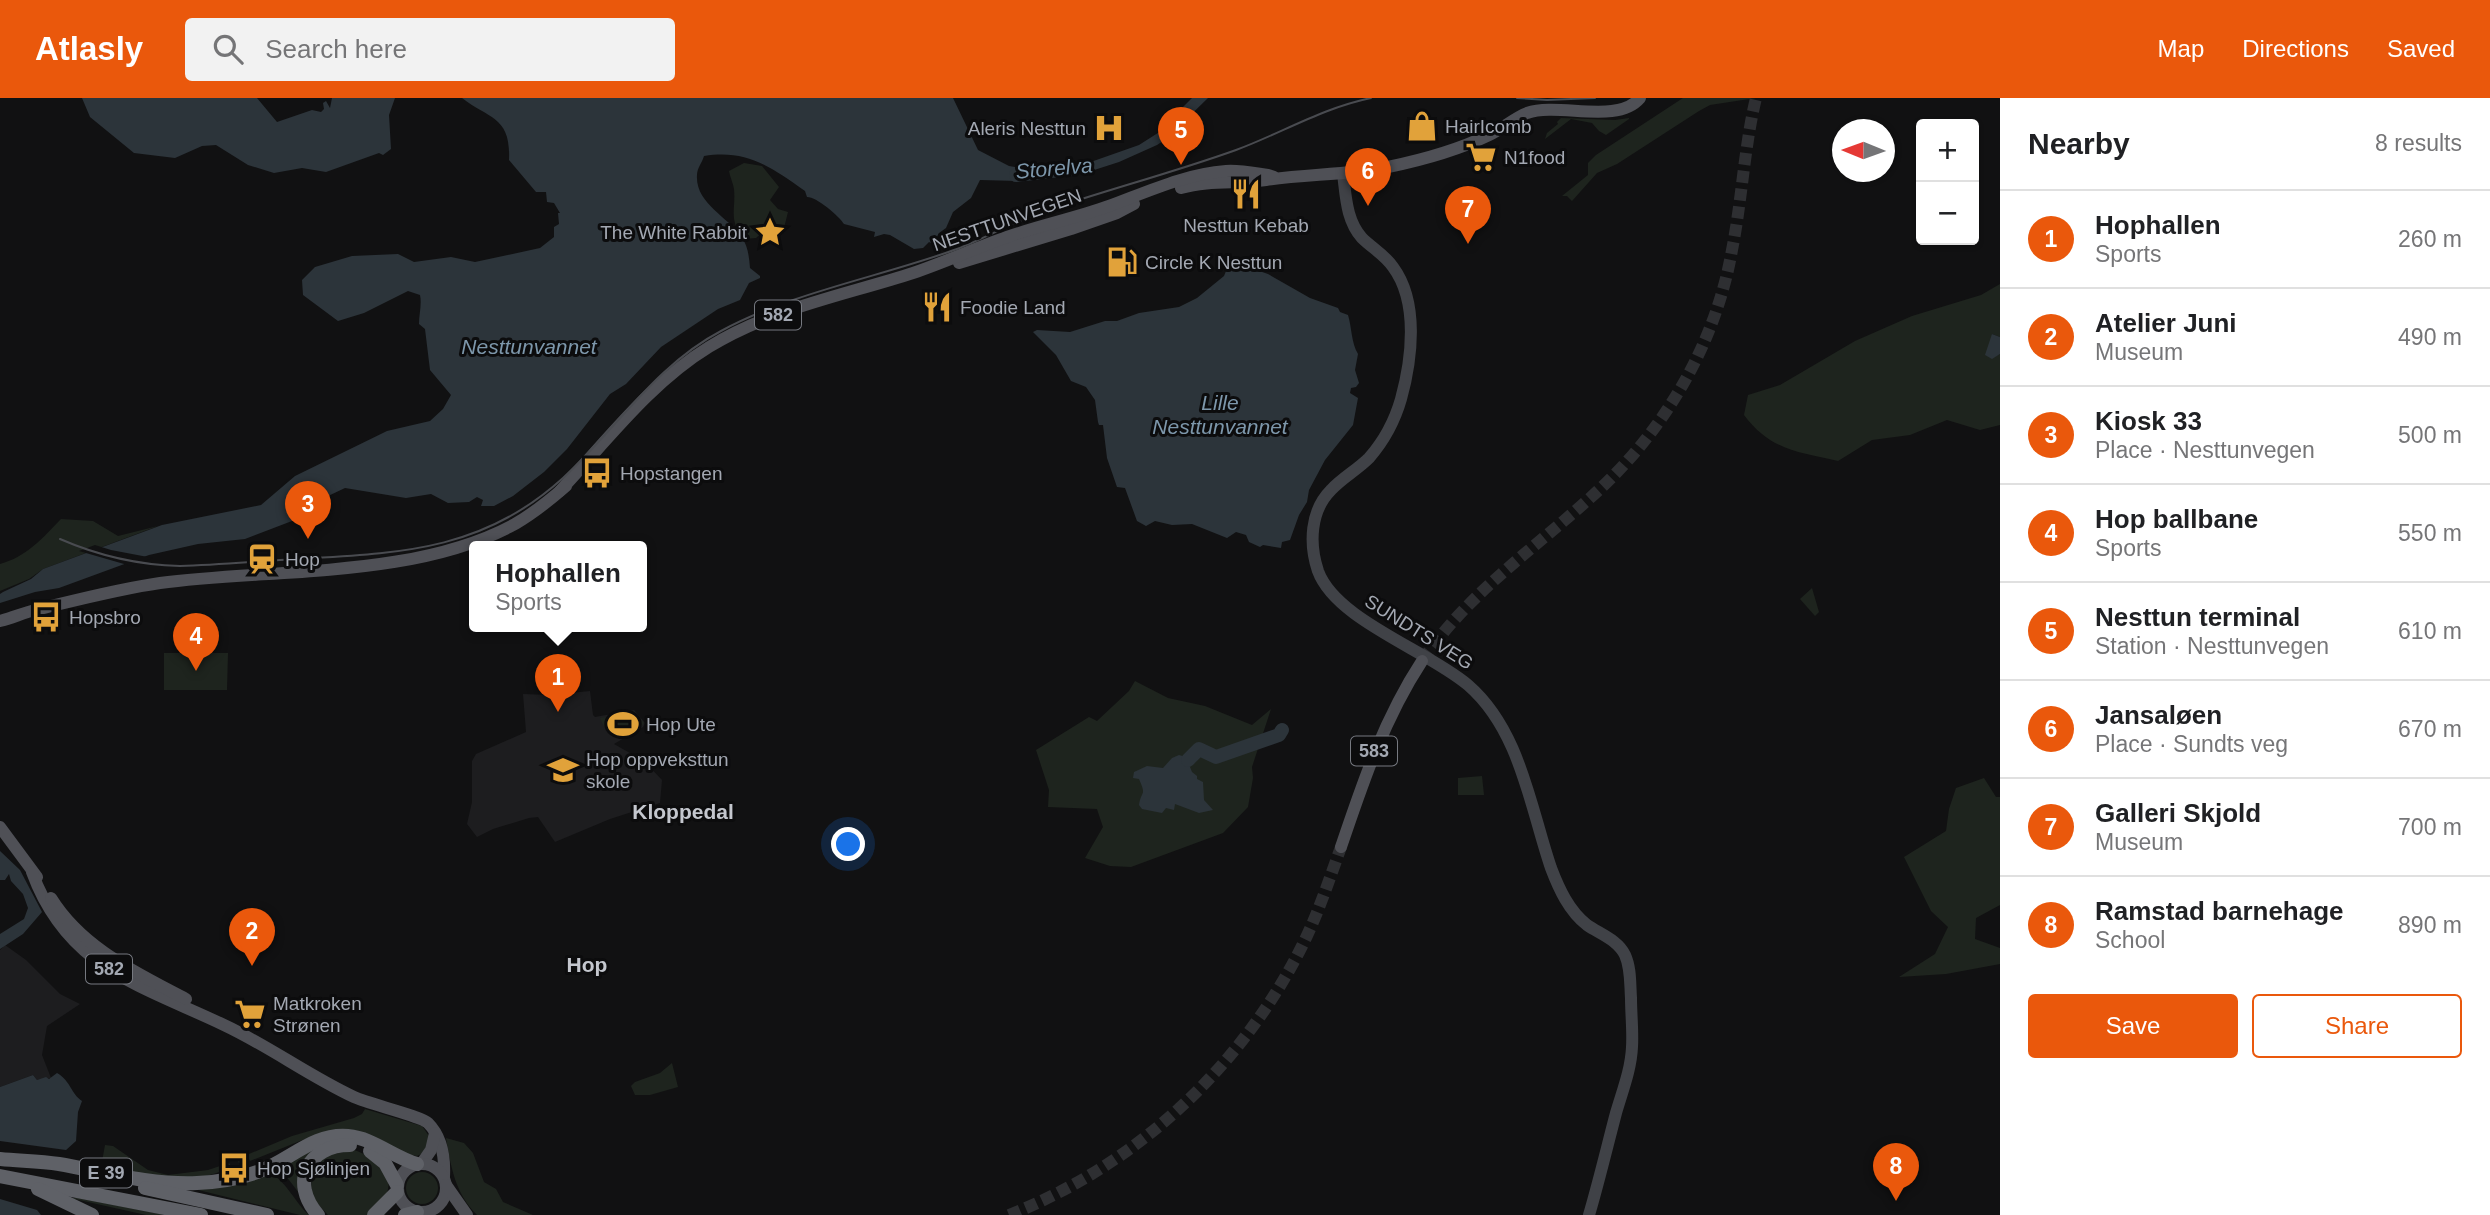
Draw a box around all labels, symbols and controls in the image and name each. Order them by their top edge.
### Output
search box [185,18,675,81]
text: Atlasly [35,30,143,67]
icon: search [209,30,247,68]
text: Search here [265,34,407,64]
text: Map [2158,35,2204,62]
text: Directions [2242,35,2349,62]
text: Saved [2387,35,2455,62]
pin: 5 [1158,107,1204,165]
shop icon: HairIcomb [1405,109,1439,143]
hospital icon: Aleris Nesttun [1092,111,1126,145]
place label: HairIcomb [1445,116,1532,137]
place label: Aleris Nesttun [968,118,1086,139]
north arrow [1832,119,1895,182]
map controls [1916,119,1979,245]
button: + [1916,119,1979,182]
text: Nearby [2028,127,2130,160]
text: 8 results [2375,130,2462,156]
supermarket icon: N1food [1464,140,1498,174]
place label: N1food [1504,147,1565,168]
pin: 6 [1345,148,1391,206]
water label: Storelva [1015,153,1093,183]
restaurant icon: Nesttun Kebab [1229,177,1263,211]
button: − [1916,182,1979,245]
street label: NESTTUNVEGEN [930,185,1084,255]
pin: 7 [1445,186,1491,244]
text: Hophallen [2095,210,2221,240]
place icon: The White Rabbit [753,215,787,249]
place label: Nesttun Kebab [1183,215,1309,236]
place label: The White Rabbit [600,222,748,243]
text: 1 [2045,226,2057,252]
text: 260 m [2398,226,2462,252]
text: Sports [2095,241,2161,267]
fuel station icon: Circle K Nesttun [1105,245,1139,279]
place label: Circle K Nesttun [1145,252,1282,273]
restaurant icon: Foodie Land [920,290,954,324]
place label: Foodie Land [960,297,1066,318]
road number: 582 [755,300,801,330]
text: Atelier Juni [2095,308,2237,338]
text: 2 [2045,324,2057,350]
text: 490 m [2398,324,2462,350]
water label: Nesttunvannet [461,335,598,358]
text: Museum [2095,339,2183,365]
water label: Lille Nesttunvannet [1152,391,1289,438]
text: Kiosk 33 [2095,406,2202,436]
text: 3 [2045,422,2057,448]
text: 500 m [2398,422,2462,448]
text: Place · Nesttunvegen [2095,437,2315,463]
bus stop icon: Hopstangen [580,456,614,490]
place label: Hopstangen [620,463,722,484]
pin: 3 [285,481,331,539]
text: Hop ballbane [2095,504,2258,534]
text: 4 [2045,520,2057,546]
text: 550 m [2398,520,2462,546]
text: Sports [2095,535,2161,561]
popup [469,541,647,632]
station icon: Hop [245,542,279,576]
place label: Hop [285,549,320,570]
text: Hophallen [495,558,621,588]
text: Sports [495,589,562,615]
street label: SUNDTS VEG [1361,590,1477,674]
bus stop icon: Hopsbro [29,600,63,634]
text: Nesttun terminal [2095,602,2300,632]
place label: Hopsbro [69,607,141,628]
pin: 4 [173,613,219,671]
text: 5 [2045,618,2057,644]
text: 610 m [2398,618,2462,644]
text: Station · Nesttunvegen [2095,633,2329,659]
pin: 1 [535,654,581,712]
text: Jansaløen [2095,700,2222,730]
sports icon: Hop Ute [606,707,640,741]
place label: Hop Ute [646,714,716,735]
text: 6 [2045,716,2057,742]
text: 670 m [2398,716,2462,742]
text: Place · Sundts veg [2095,731,2288,757]
road number: 583 [1351,736,1397,766]
place label: Hop oppveksttun skole [586,749,729,792]
school or university icon: Hop oppveksttun skole [546,753,580,787]
text: Galleri Skjold [2095,798,2261,828]
district label: Kloppedal [632,800,734,823]
text: 7 [2045,814,2057,840]
text: 700 m [2398,814,2462,840]
your location [831,827,865,861]
text: Museum [2095,829,2183,855]
text: Ramstad barnehage [2095,896,2344,926]
pin: 2 [229,908,275,966]
text: 8 [2045,912,2057,938]
text: 890 m [2398,912,2462,938]
text: School [2095,927,2165,953]
district label: Hop [567,953,607,976]
road number: 582 [86,954,132,984]
place label: Matkroken Strønen [273,993,362,1036]
button: Save [2028,994,2238,1058]
button: Share [2252,994,2462,1058]
supermarket icon: Matkroken Strønen [233,997,267,1031]
pin: 8 [1873,1143,1919,1201]
bus stop icon: Hop Sjølinjen [217,1151,251,1185]
road number: E 39 [80,1158,132,1188]
place label: Hop Sjølinjen [257,1158,370,1179]

